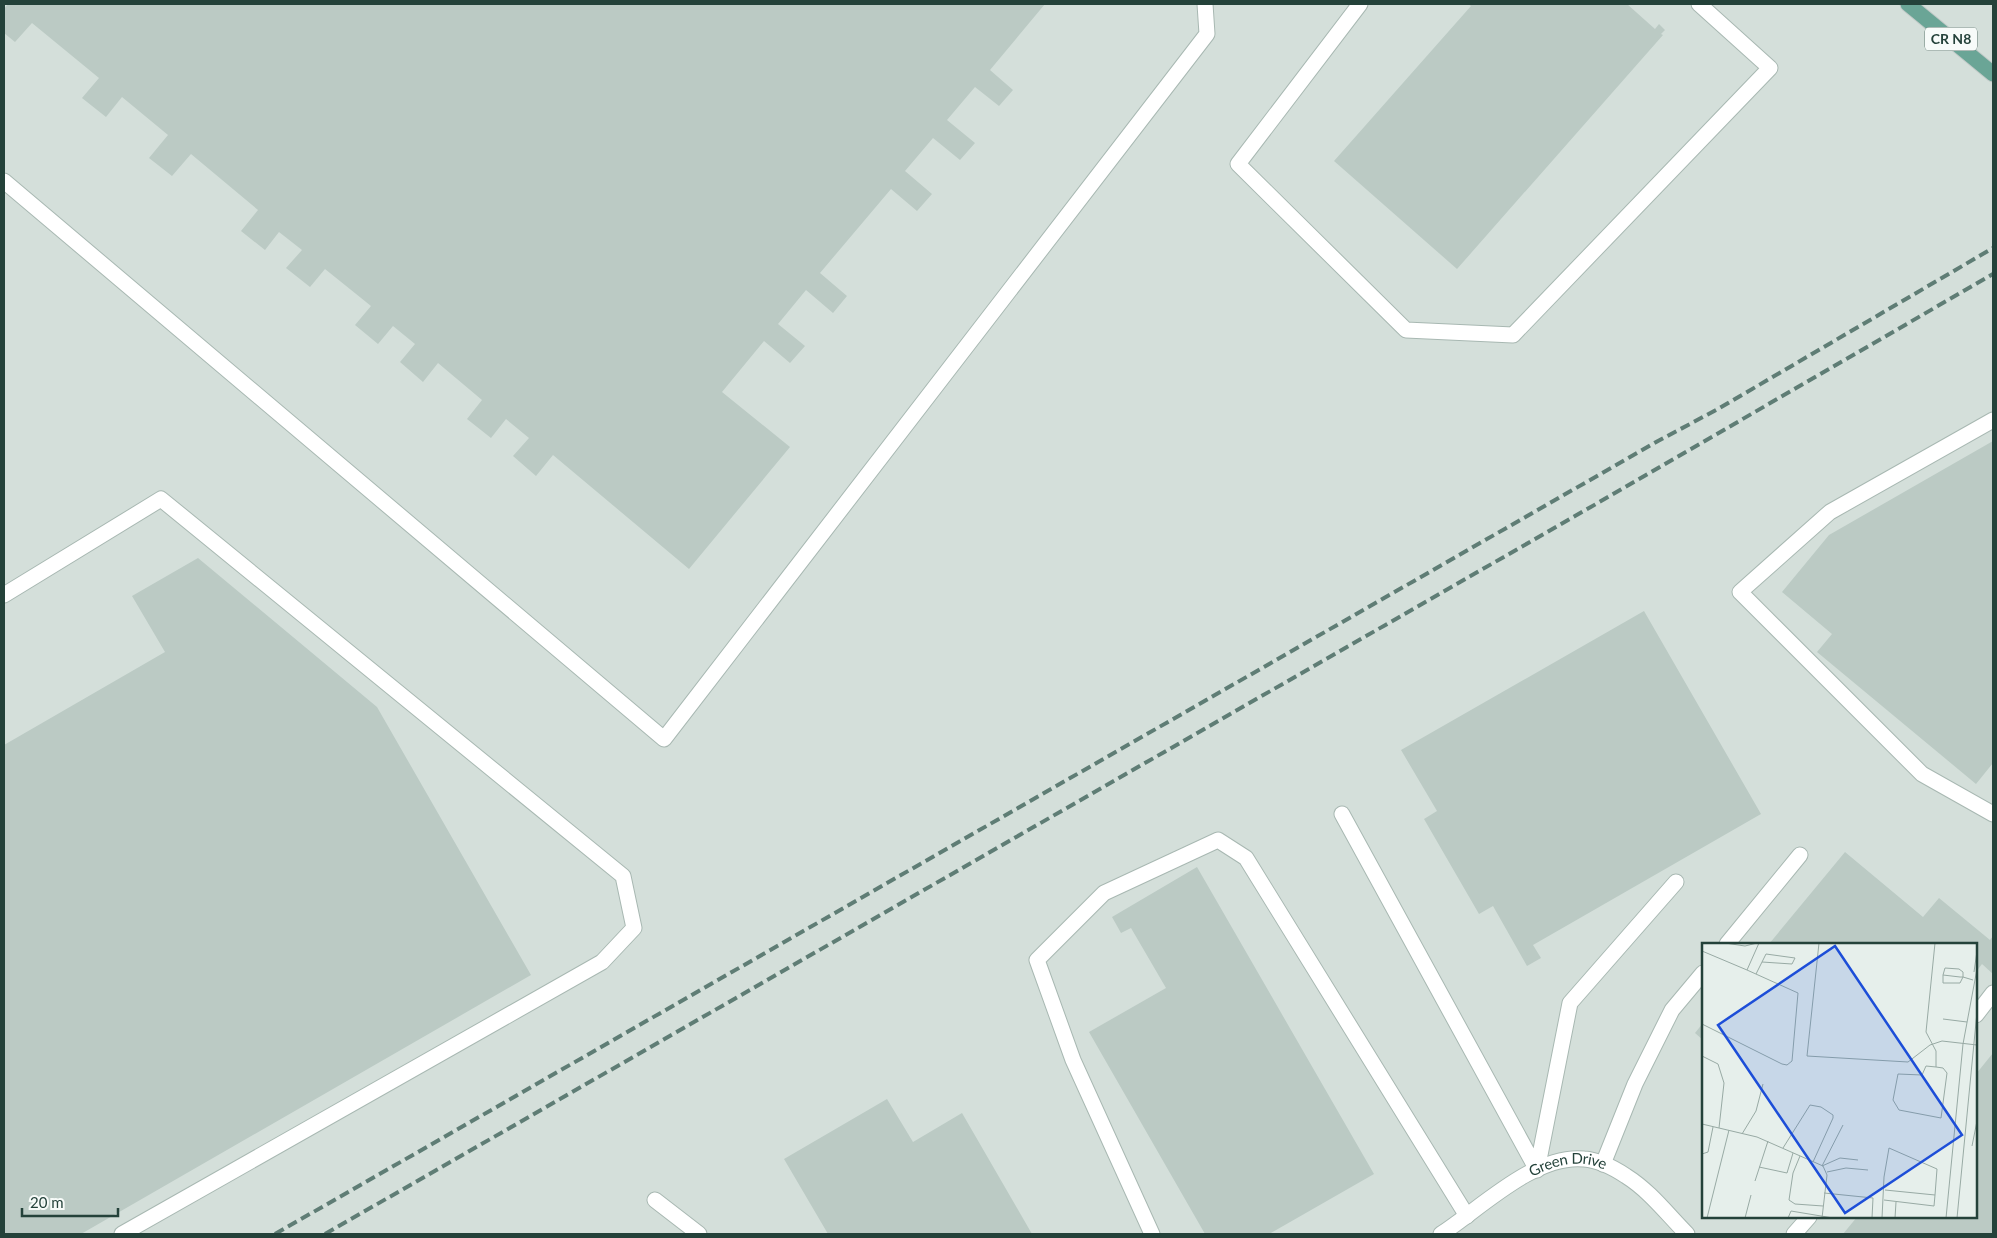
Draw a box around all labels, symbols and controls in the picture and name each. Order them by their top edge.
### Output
road number: CR N8 [1925,28,1977,50]
inset map [1702,943,1977,1218]
street label: Green Drive [1525,1149,1610,1180]
scale bar [22,1186,119,1218]
text: 20 m [30,1193,64,1211]

